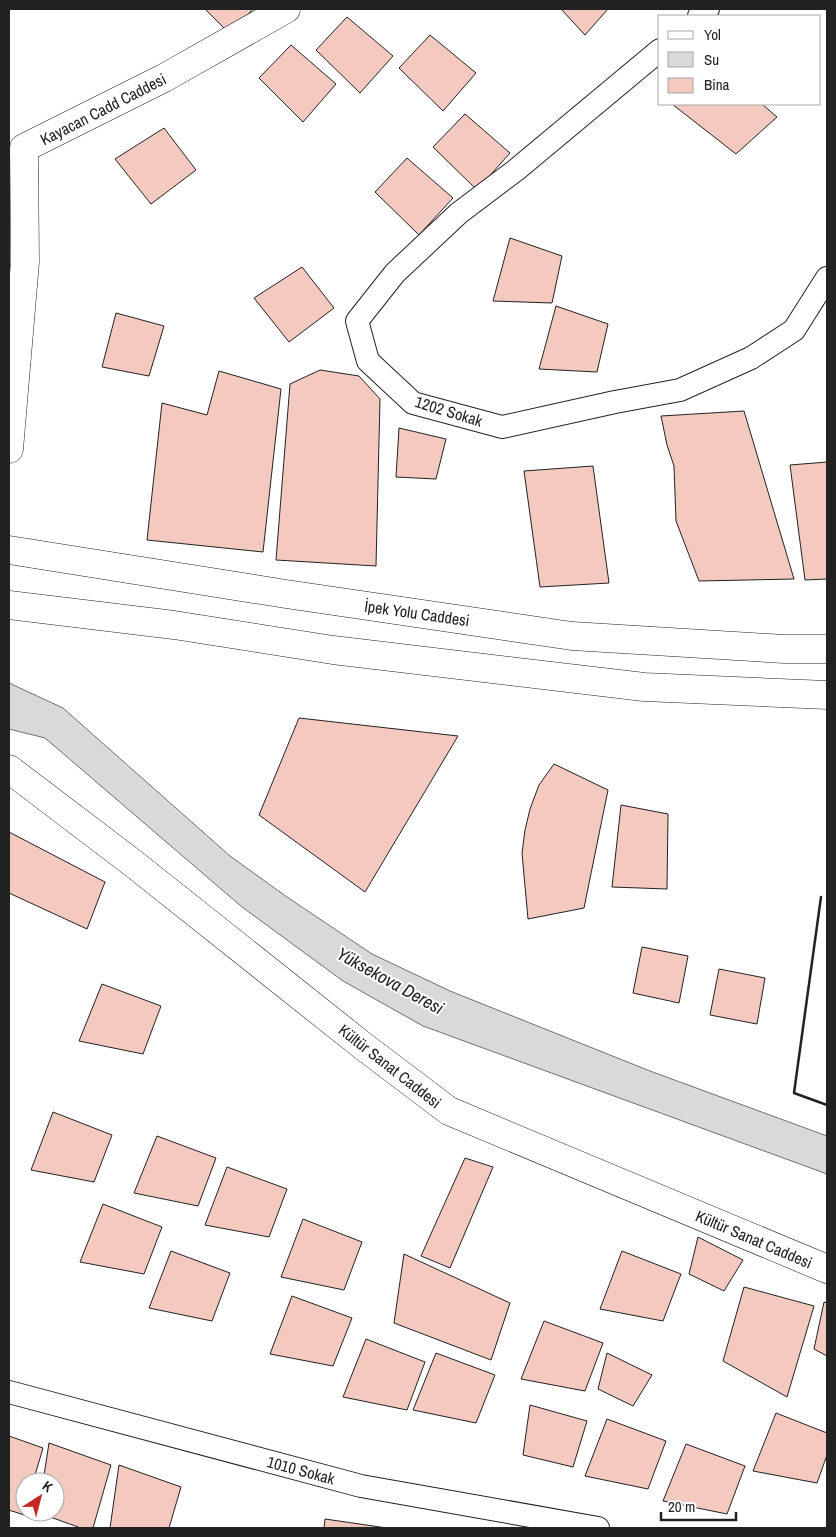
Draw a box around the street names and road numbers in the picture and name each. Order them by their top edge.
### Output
street label: Kayacan Cadd Caddesi [36,68,170,150]
street label: 1202 Sokak [413,390,486,432]
street label: İpek Yolu Caddesi [363,595,471,631]
street label: Kültür Sanat Caddesi [334,1019,446,1113]
street label: Kültür Sanat Caddesi [692,1205,816,1273]
street label: 1010 Sokak [265,1450,338,1490]

